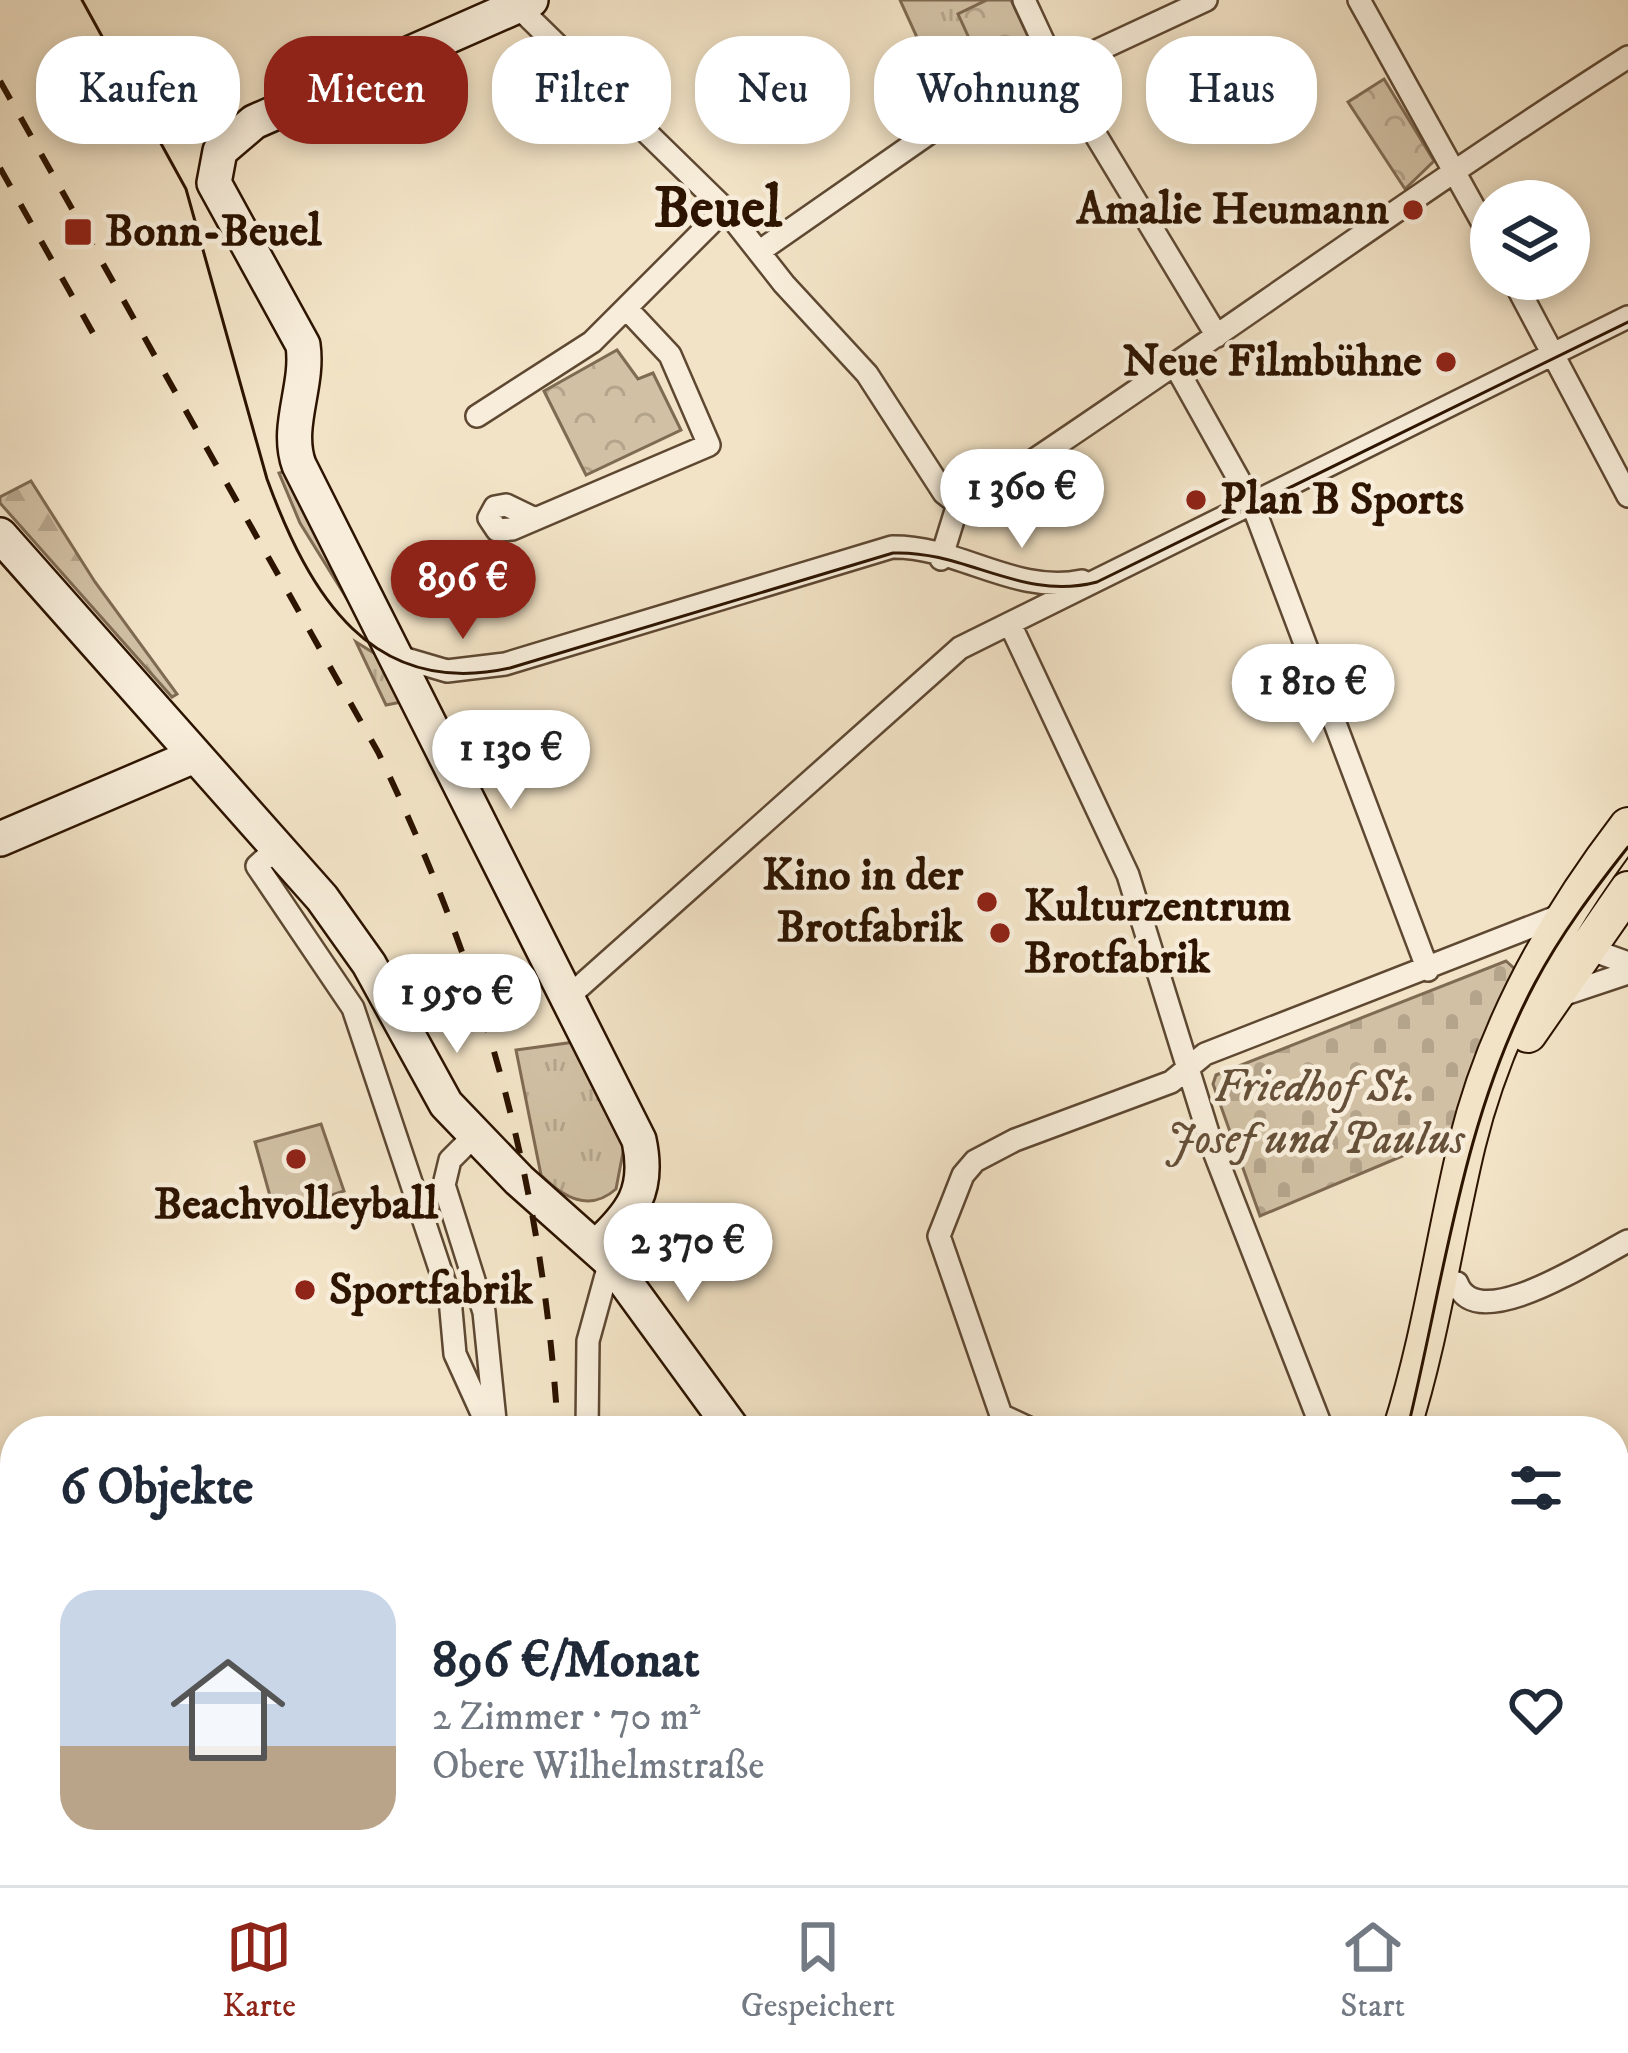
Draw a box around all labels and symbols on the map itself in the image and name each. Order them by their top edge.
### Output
district label: Beuel [654,174,783,245]
place label: Amalie Heumann [1076,182,1389,238]
marker: Amalie Heumann [1400,197,1426,223]
place label: Bonn-Beuel [105,204,322,260]
marker: Bonn-Beuel [62,216,94,248]
place label: Neue Filmbühne [1123,334,1422,390]
marker: Neue Filmbühne [1433,349,1459,375]
pin: 1 360 € [911,449,1133,551]
place label: Plan B Sports [1220,472,1464,528]
marker: Plan B Sports [1183,487,1209,513]
pin: 896 € [379,540,547,642]
pin: 1 810 € [1202,644,1424,746]
pin: 1 130 € [400,710,622,812]
place label: Kino in der Brotfabrik [762,848,964,956]
place label: Kulturzentrum Brotfabrik [1024,879,1291,987]
marker: Kino in der Brotfabrik [974,889,1000,915]
marker: Kulturzentrum Brotfabrik [987,920,1013,946]
pin: 1 950 € [346,954,568,1056]
park label: Friedhof St. Josef und Paulus [1165,1060,1466,1168]
marker: Beachvolleyball [283,1146,309,1172]
place label: Beachvolleyball [154,1177,439,1233]
pin: 2 370 € [577,1203,799,1305]
place label: Sportfabrik [329,1262,534,1318]
marker: Sportfabrik [292,1277,318,1303]

